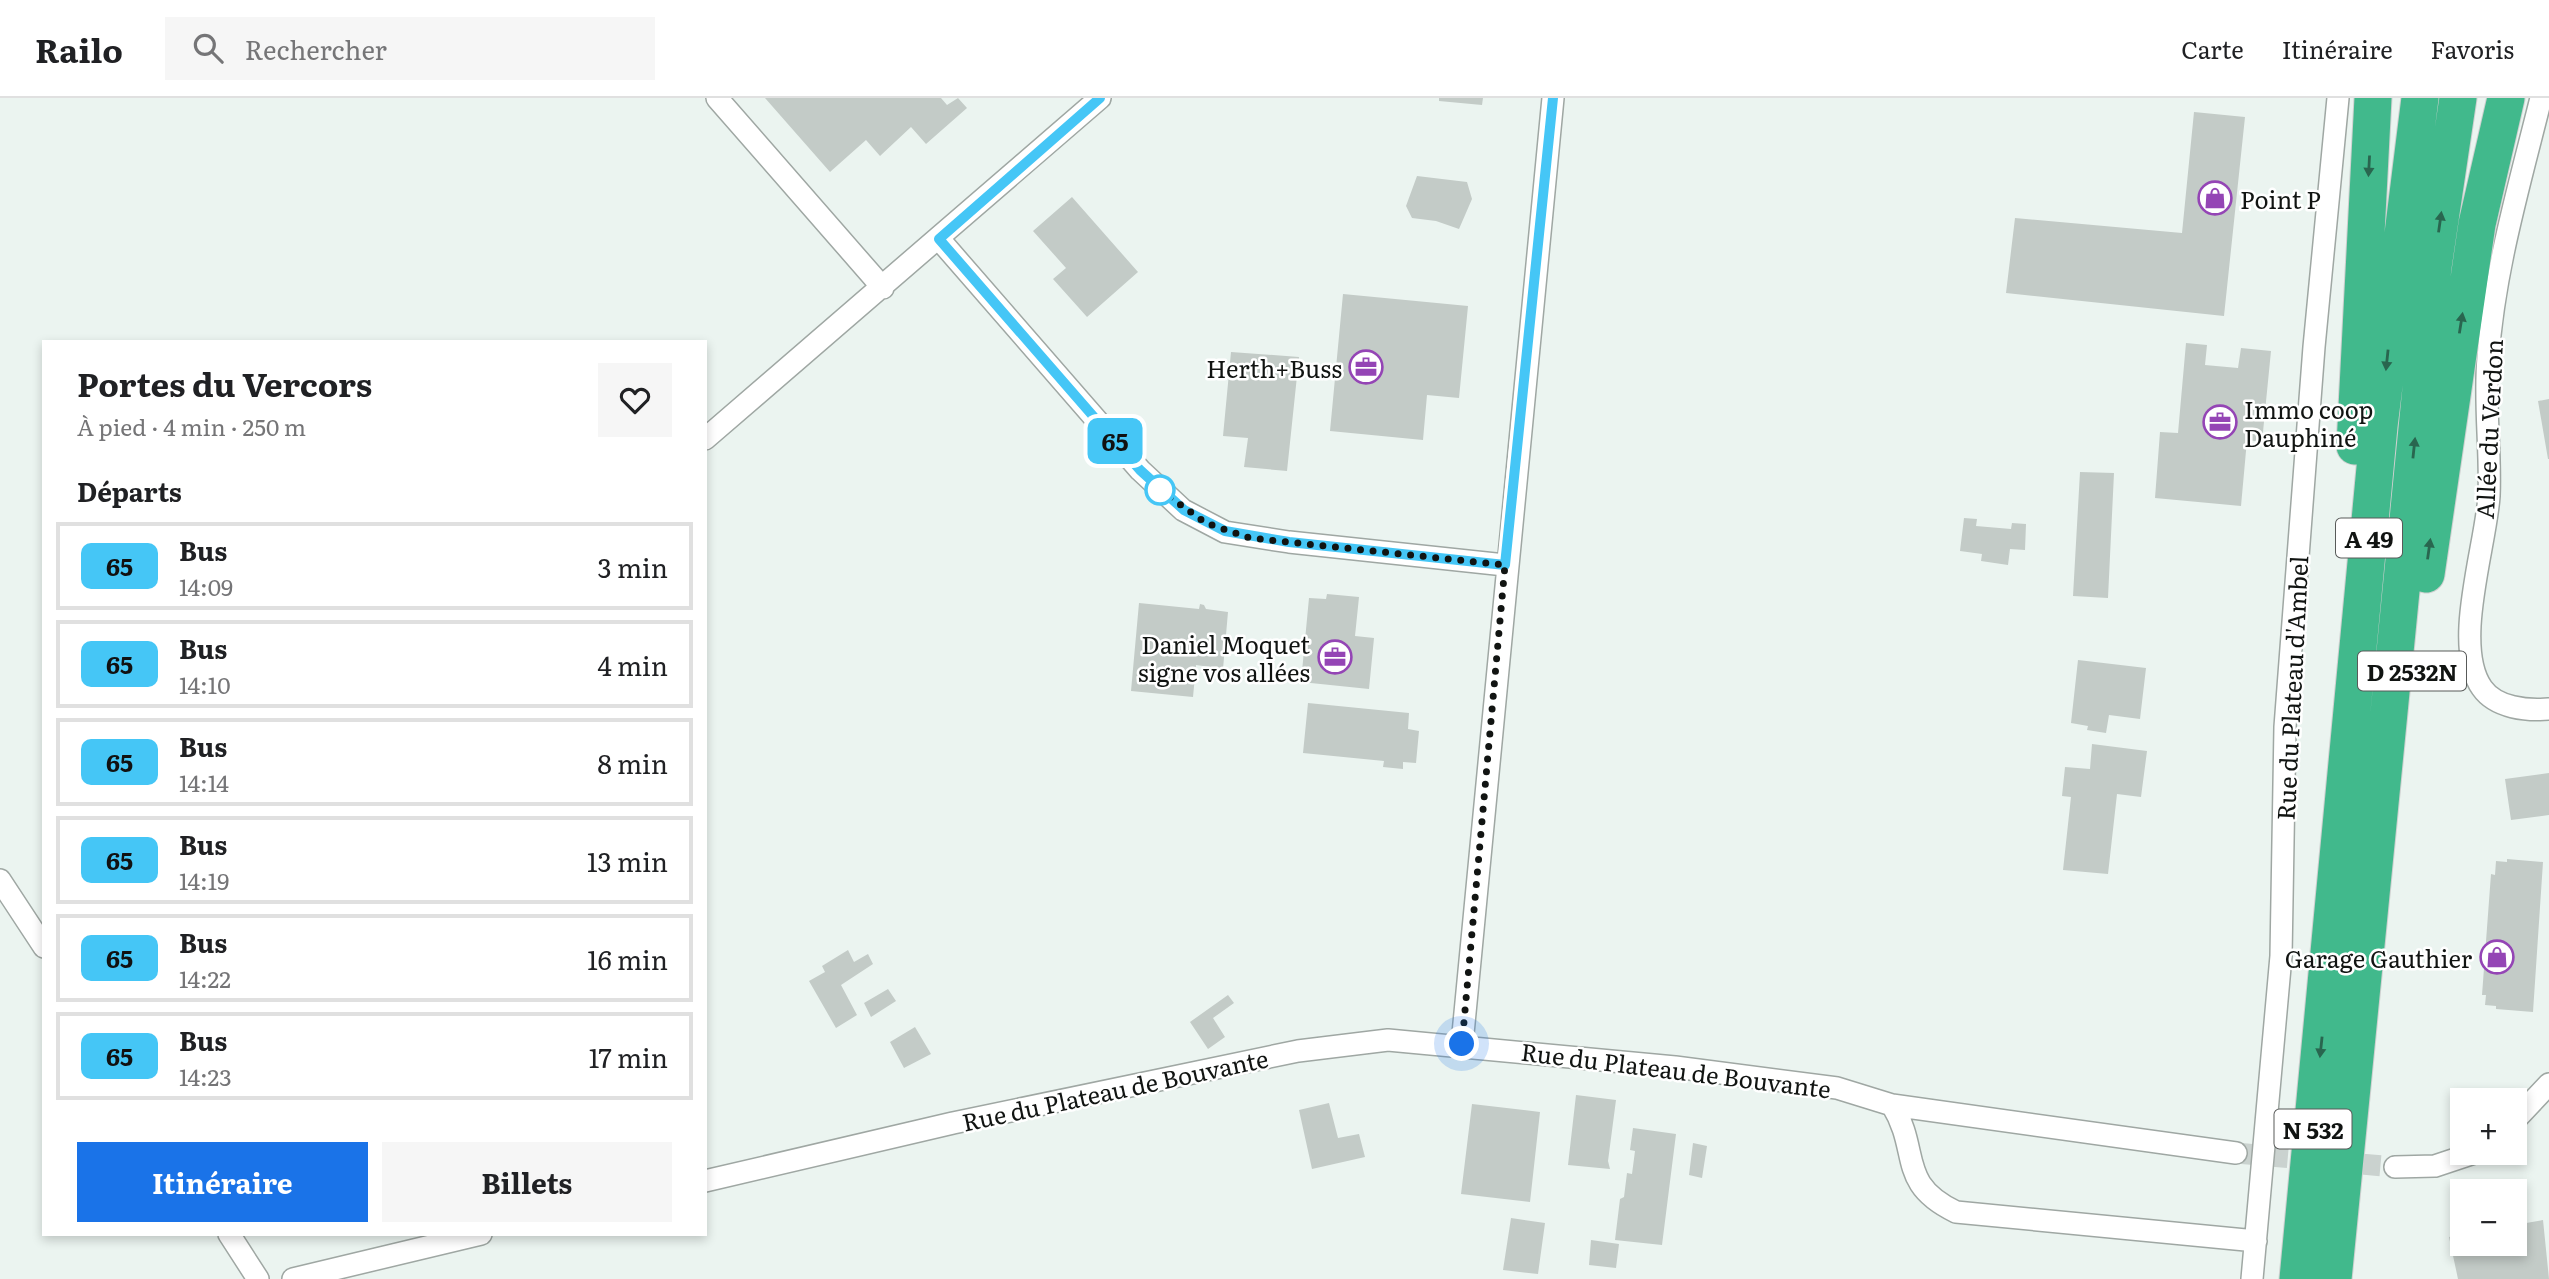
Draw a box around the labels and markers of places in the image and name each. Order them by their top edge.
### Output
shop icon: Point P [2196,179,2234,217]
place label: Point P [2240,181,2321,216]
office icon: Herth+Buss [1347,348,1385,386]
place label: Herth+Buss [1206,350,1342,385]
place label: Immo coop Dauphiné [2244,391,2373,454]
office icon: Immo coop Dauphiné [2201,403,2239,441]
unlabelled marker [1145,475,1175,505]
place label: Daniel Moquet signe vos allées [1138,626,1310,689]
office icon: Daniel Moquet signe vos allées [1316,638,1354,676]
shop icon: Garage Gauthier [2478,938,2516,976]
place label: Garage Gauthier [2285,940,2473,975]

